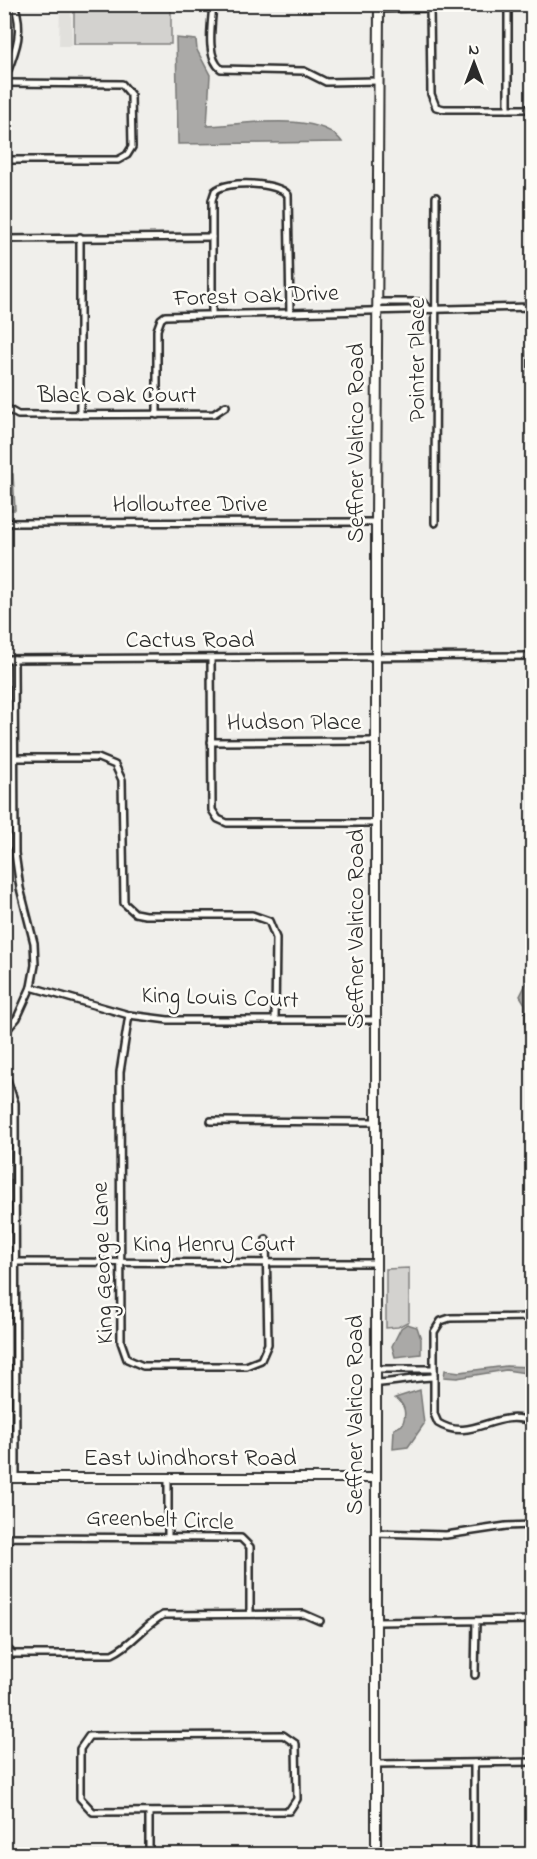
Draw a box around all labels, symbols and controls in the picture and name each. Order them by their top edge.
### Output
north arrow [444,33,504,93]
text: N [469,38,480,62]
street label: Forest Oak Drive [172,277,340,317]
street label: Pointer Place [401,298,436,422]
street label: Seffner Valrico Road [340,342,375,543]
street label: Black Oak Court [37,379,196,414]
street label: Hollowtree Drive [112,488,268,523]
street label: Cactus Road [126,624,255,659]
street label: Hudson Place [227,706,361,741]
street label: Seffner Valrico Road [340,828,375,1029]
street label: King Louis Court [141,979,299,1019]
street label: King George Lane [84,1181,124,1345]
street label: King Henry Court [133,1228,295,1264]
street label: Seffner Valrico Road [339,1314,374,1515]
street label: East Windhorst Road [83,1442,297,1477]
street label: Greenbelt Circle [86,1501,235,1541]

